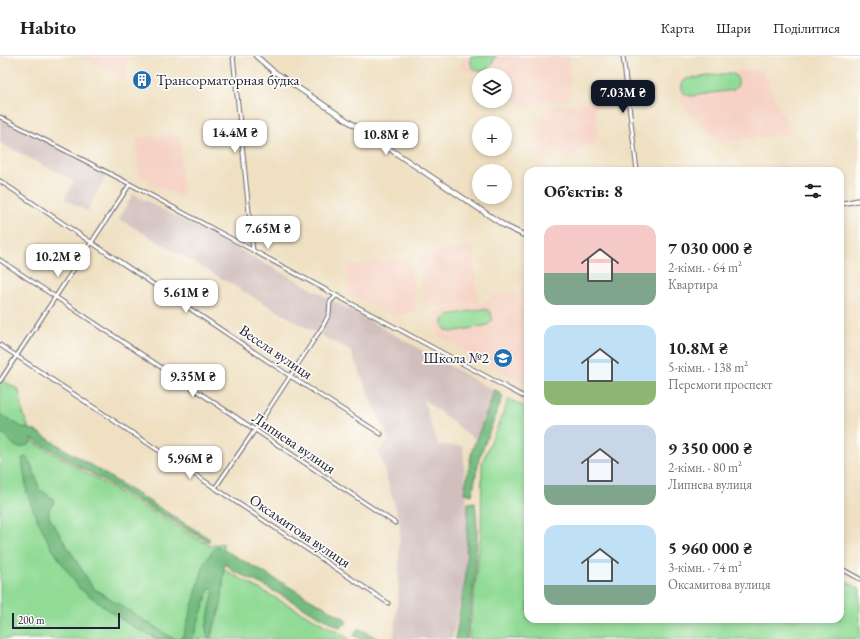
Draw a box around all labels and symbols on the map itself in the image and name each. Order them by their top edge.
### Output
building icon: Трансорматорная будка [131,69,153,91]
place label: Трансорматорная будка [156,70,300,89]
pin: 7.03M ₴ [586,80,660,114]
pin: 14.4M ₴ [198,120,272,154]
pin: 10.8M ₴ [349,122,423,156]
pin: 7.65M ₴ [231,216,305,250]
pin: 10.2M ₴ [21,244,95,278]
pin: 5.61M ₴ [149,280,223,314]
street label: Весела вулиця [236,320,317,383]
school or university icon: Школа №2 [492,347,514,369]
place label: Школа №2 [423,348,490,367]
pin: 9.35M ₴ [156,364,230,398]
street label: Липнева вулиця [249,408,340,478]
pin: 5.96M ₴ [153,446,227,480]
street label: Оксамитова вулиця [246,490,355,572]
scale bar [12,611,120,630]

